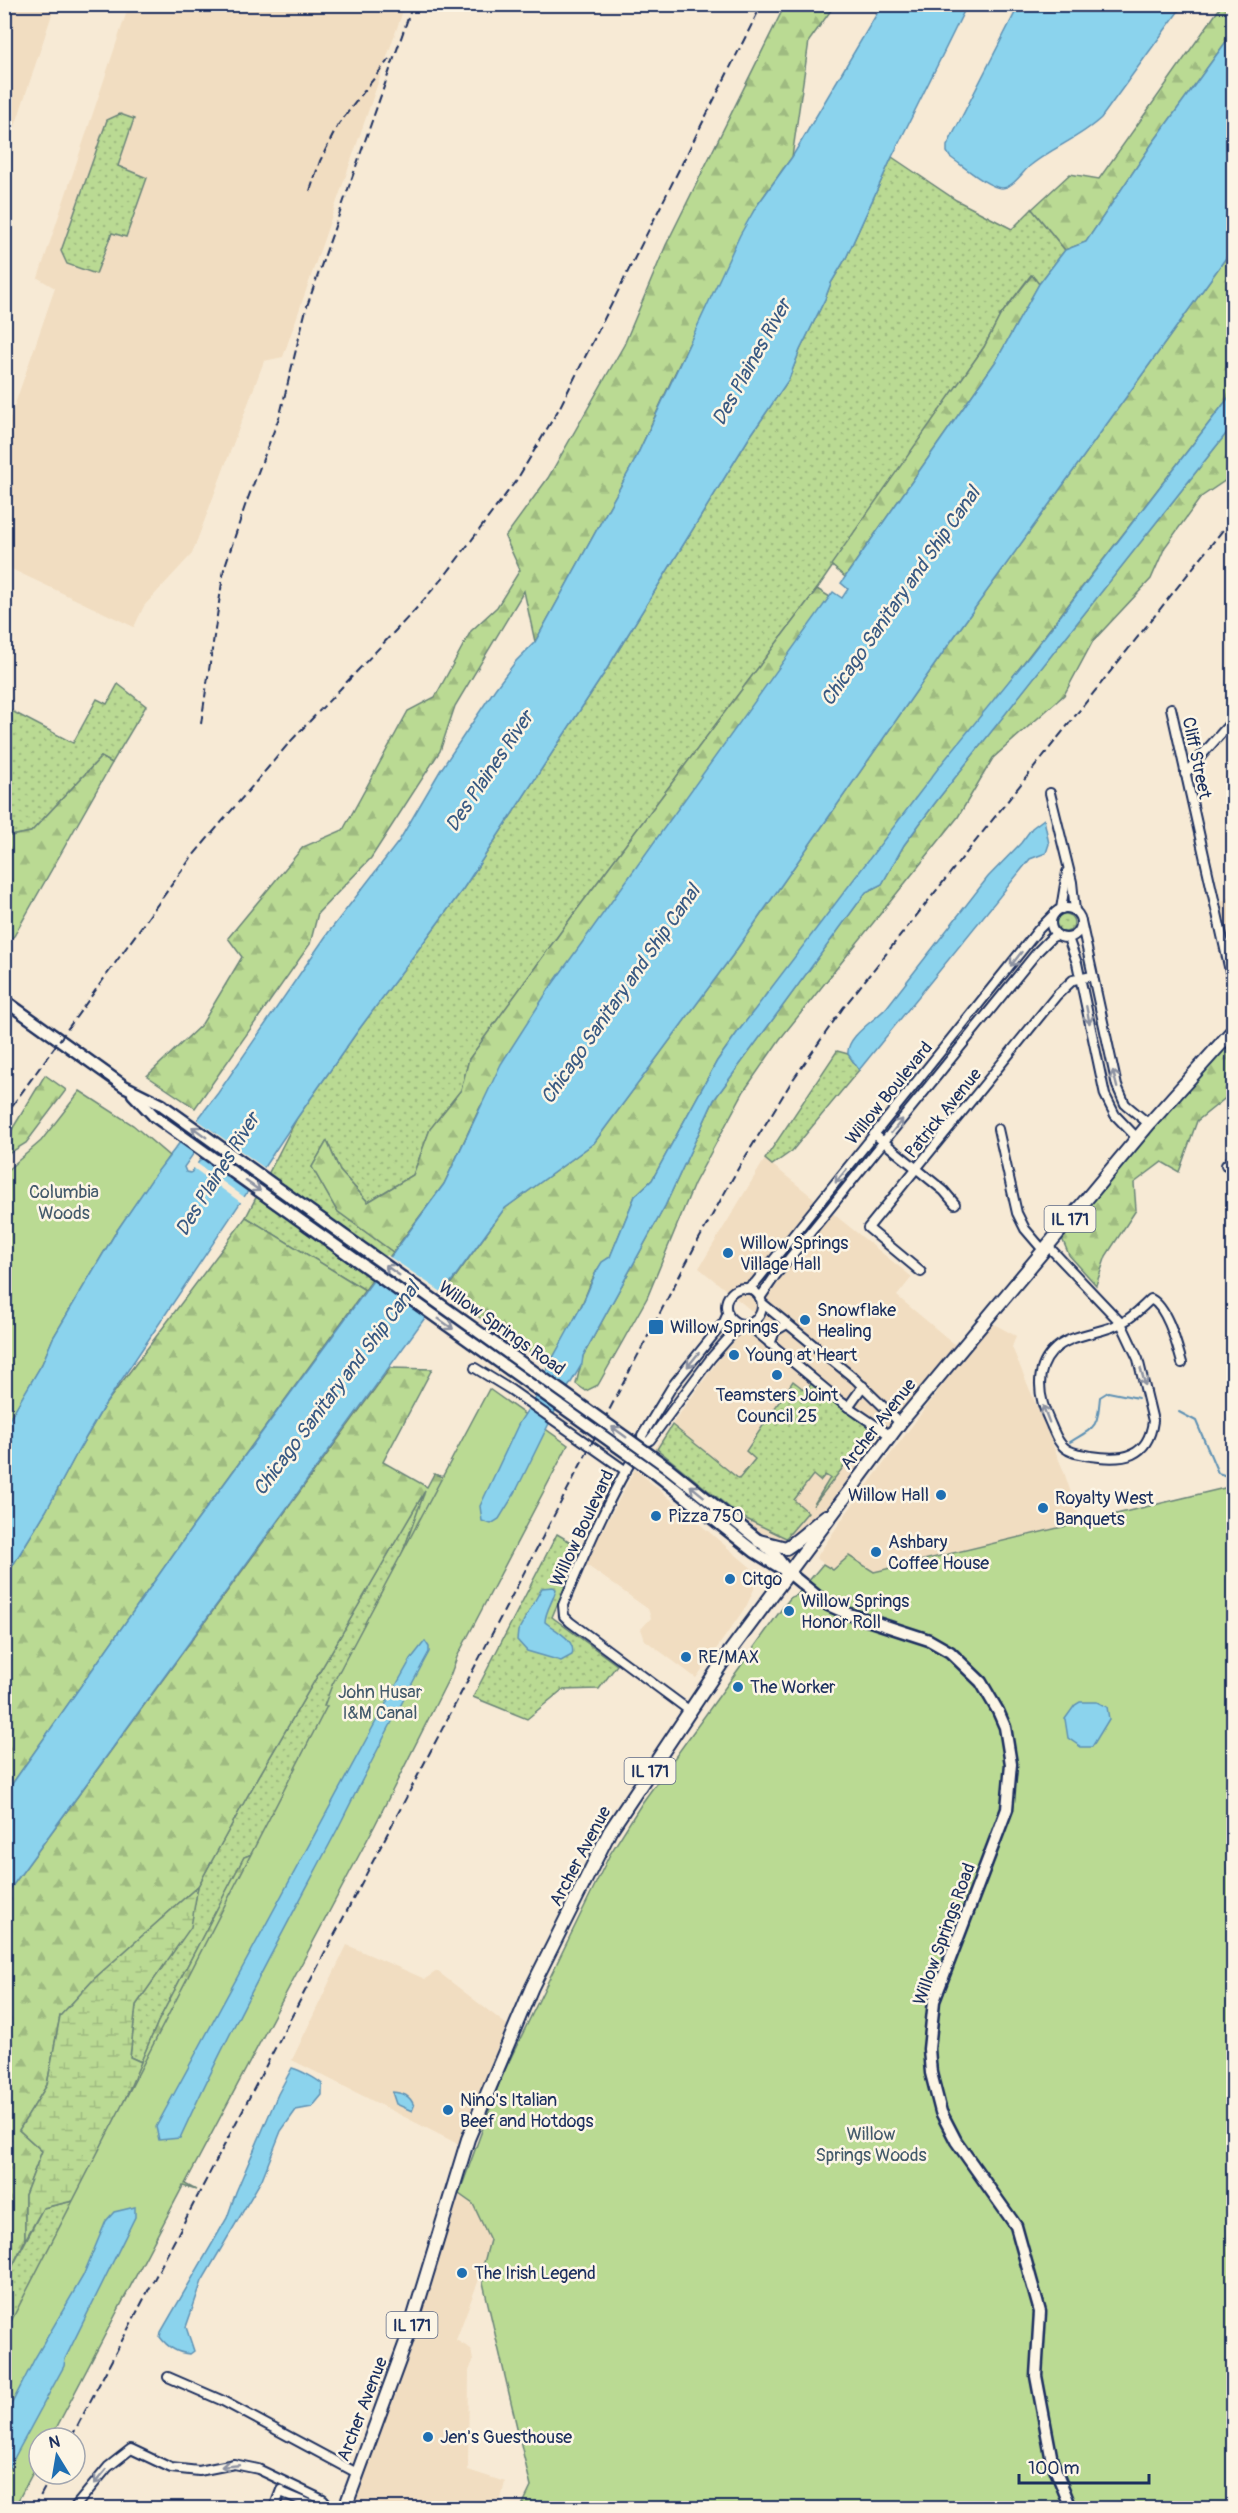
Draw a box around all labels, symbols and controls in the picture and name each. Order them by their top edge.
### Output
water label: Des Plaines River [706,292,798,430]
water label: Chicago Sanitary and Ship Canal [815,480,987,711]
water label: Des Plaines River [440,704,541,836]
street label: Cliff Street [1177,715,1217,802]
water label: Chicago Sanitary and Ship Canal [535,878,707,1109]
one-way arrow [1009,951,1022,967]
one-way arrow [1083,1004,1094,1024]
street label: Willow Boulevard [841,1037,938,1150]
street label: Patrick Avenue [900,1063,987,1163]
one-way arrow [1109,1070,1121,1089]
water label: Des Plaines River [170,1106,267,1240]
one-way arrow [891,1118,904,1134]
one-way arrow [192,1126,208,1139]
one-way arrow [834,1168,847,1184]
one-way arrow [245,1180,261,1192]
park label: Columbia Woods [29,1181,99,1225]
road number: IL 171 [1044,1206,1096,1232]
place label: Willow Springs Village Hall [740,1232,848,1276]
marker: Willow Springs Village Hall [721,1246,735,1260]
one-way arrow [385,1264,401,1276]
water label: Chicago Sanitary and Ship Canal [248,1274,427,1500]
street label: Willow Springs Road [434,1276,570,1381]
place label: Snowflake Healing [817,1299,896,1343]
marker: Snowflake Healing [798,1313,812,1327]
place label: Willow Springs [670,1316,778,1339]
one-way arrow [438,1318,454,1330]
marker: Willow Springs [647,1318,665,1336]
place label: Young at Heart [745,1344,858,1367]
marker: Young at Heart [727,1348,741,1362]
one-way arrow [687,1351,700,1367]
marker: Teamsters Joint Council 25 [770,1368,784,1382]
one-way arrow [1138,1368,1149,1387]
street label: Archer Avenue [835,1374,921,1475]
place label: Teamsters Joint Council 25 [715,1384,839,1428]
one-way arrow [1040,1405,1051,1424]
one-way arrow [612,1426,628,1439]
street label: Willow Boulevard [545,1466,620,1590]
one-way arrow [690,1484,705,1498]
place label: Willow Hall [848,1484,929,1507]
place label: Royalty West Banquets [1055,1487,1155,1531]
marker: Willow Hall [934,1488,948,1502]
marker: Royalty West Banquets [1036,1501,1050,1515]
place label: Pizza 750 [668,1505,744,1528]
marker: Pizza 750 [649,1509,663,1523]
place label: Ashbary Coffee House [888,1531,989,1575]
marker: Ashbary Coffee House [869,1545,883,1559]
place label: Citgo [742,1568,783,1591]
marker: Citgo [723,1572,737,1586]
place label: Willow Springs Honor Roll [801,1590,909,1634]
marker: Willow Springs Honor Roll [782,1604,796,1618]
place label: RE/MAX [698,1646,759,1669]
marker: RE/MAX [679,1650,693,1664]
place label: The Worker [750,1676,836,1699]
marker: The Worker [731,1680,745,1694]
park label: John Husar I&M Canal [338,1681,423,1725]
road number: IL 171 [624,1758,676,1784]
street label: Archer Avenue [544,1802,617,1910]
street label: Willow Springs Road [908,1860,981,2008]
place label: Nino's Italian Beef and Hotdogs [460,2089,593,2133]
marker: Nino's Italian Beef and Hotdogs [441,2103,455,2117]
park label: Willow Springs Woods [815,2123,927,2167]
place label: The Irish Legend [474,2262,596,2285]
marker: The Irish Legend [455,2266,469,2280]
road number: IL 171 [386,2312,438,2338]
street label: Archer Avenue [332,2353,393,2465]
north arrow [27,2426,87,2486]
place label: Jen's Guesthouse [440,2426,572,2449]
marker: Jen's Guesthouse [421,2430,435,2444]
text: N [47,2431,62,2453]
scale bar [1019,2447,1150,2485]
text: 100 m [1028,2457,1080,2480]
one-way arrow [220,2461,240,2472]
one-way arrow [94,2469,107,2485]

